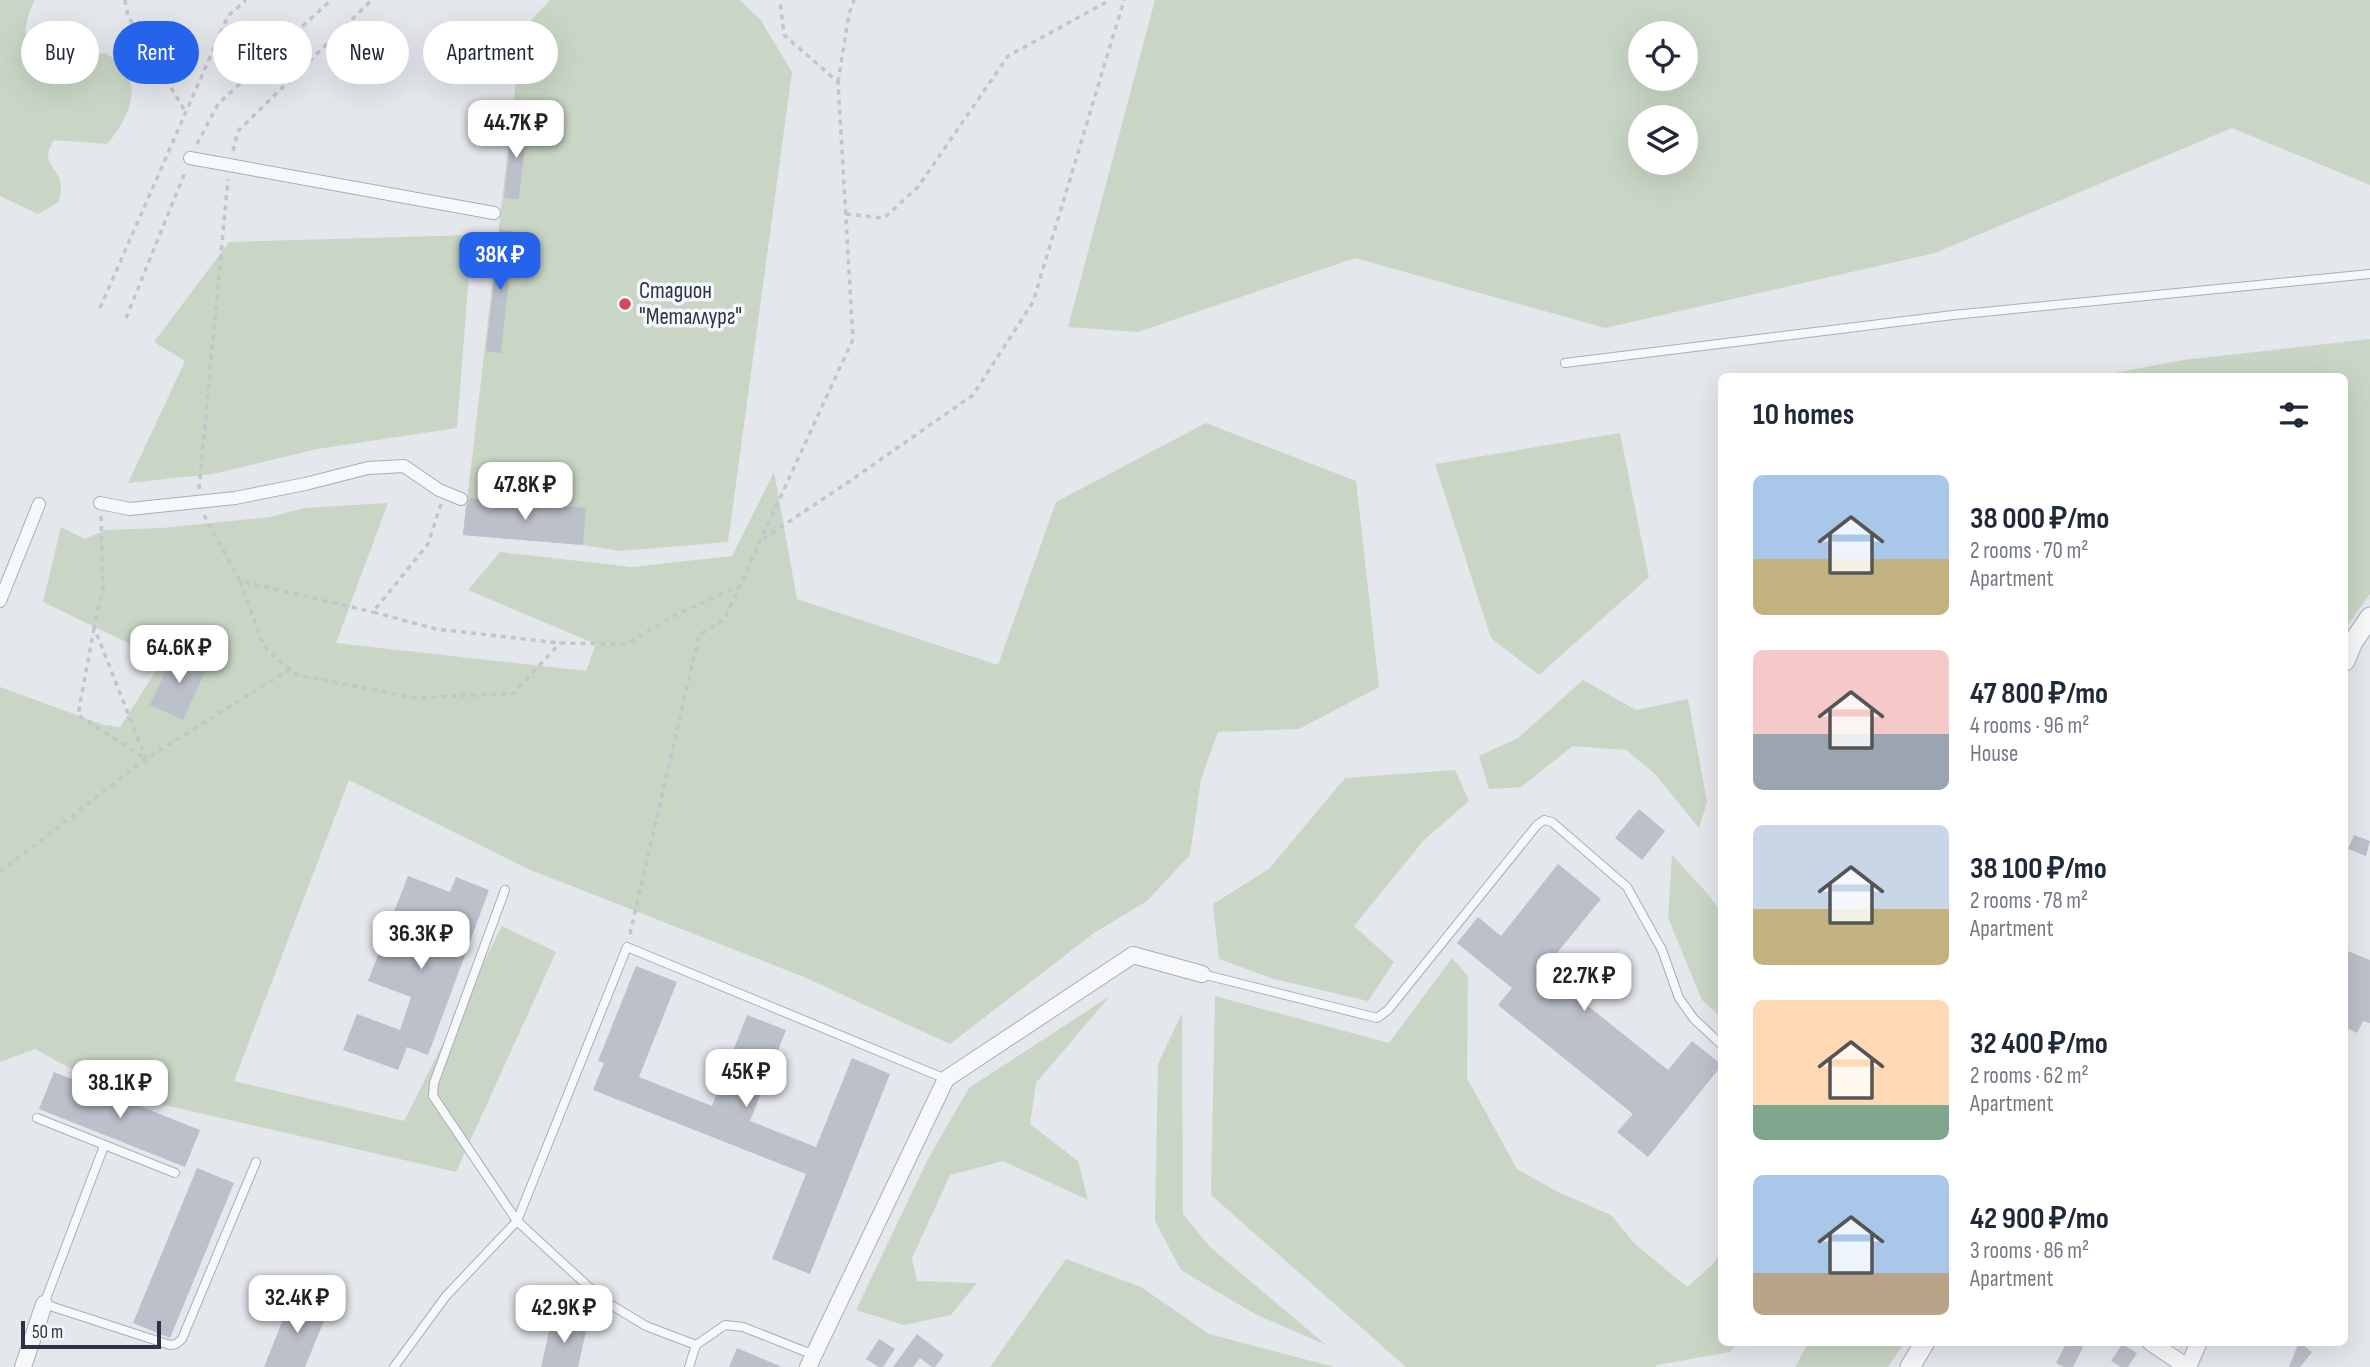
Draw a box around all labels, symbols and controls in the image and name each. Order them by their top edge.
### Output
chip: Buy [21,21,99,84]
chip: Rent [113,21,199,84]
chip: Filters [213,21,312,84]
chip: New [326,21,409,84]
chip: Apartment [423,21,558,84]
map controls [1628,21,1698,175]
button: locate [1628,21,1698,91]
pin: 44.7K ₽ [451,100,581,160]
button: layers [1628,105,1698,175]
text: 44.7K ₽ [484,109,548,137]
pin: 38K ₽ [451,232,549,292]
text: 38K ₽ [475,241,525,269]
place label: Стадион "Металлург" [639,277,742,331]
marker: Стадион "Металлург" [617,296,633,312]
icon: filters [2275,396,2313,434]
text: 10 homes [1753,397,1854,433]
pin: 47.8K ₽ [460,462,590,522]
text: 47.8K ₽ [494,471,556,499]
text: 38 000 ₽/mo [1970,501,2109,537]
icon: home [1809,503,1893,587]
text: 2 rooms · 70 m² [1970,537,2088,565]
text: Apartment [1970,565,2054,593]
pin: 64.6K ₽ [114,626,244,685]
text: 64.6K ₽ [146,634,212,662]
text: 47 800 ₽/mo [1970,676,2108,712]
icon: home [1809,678,1893,762]
text: 4 rooms · 96 m² [1970,712,2089,740]
text: House [1970,740,2018,768]
text: 38 100 ₽/mo [1970,851,2107,887]
icon: home [1809,853,1893,937]
text: 2 rooms · 78 m² [1970,887,2088,915]
pin: 36.3K ₽ [356,912,486,971]
text: Apartment [1970,915,2054,943]
text: 36.3K ₽ [389,920,453,948]
pin: 22.7K ₽ [1519,954,1649,1013]
text: 22.7K ₽ [1552,962,1616,990]
text: 32 400 ₽/mo [1970,1026,2108,1062]
icon: home [1809,1028,1893,1112]
pin: 45K ₽ [697,1050,795,1109]
text: 45K ₽ [721,1058,771,1086]
pin: 38.1K ₽ [55,1060,185,1120]
text: 2 rooms · 62 m² [1970,1062,2089,1090]
text: 38.1K ₽ [88,1069,152,1097]
text: Apartment [1970,1090,2054,1118]
text: 42 900 ₽/mo [1970,1201,2109,1237]
icon: home [1809,1203,1893,1287]
text: 3 rooms · 86 m² [1970,1237,2089,1265]
text: Apartment [1970,1265,2054,1293]
pin: 32.4K ₽ [232,1276,362,1335]
text: 32.4K ₽ [265,1284,329,1312]
pin: 42.9K ₽ [499,1286,629,1345]
text: 42.9K ₽ [532,1294,596,1322]
scale bar [21,1318,161,1350]
text: 50 m [32,1321,63,1344]

